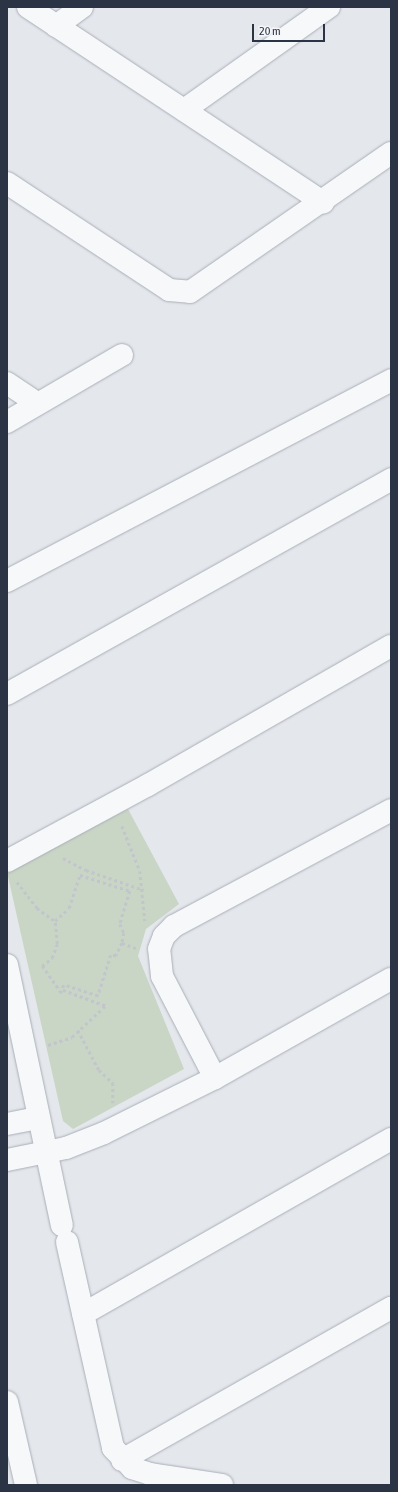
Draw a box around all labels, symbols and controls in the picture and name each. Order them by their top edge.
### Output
scale bar [254,16,327,42]
text: 20 m [259,24,281,38]

